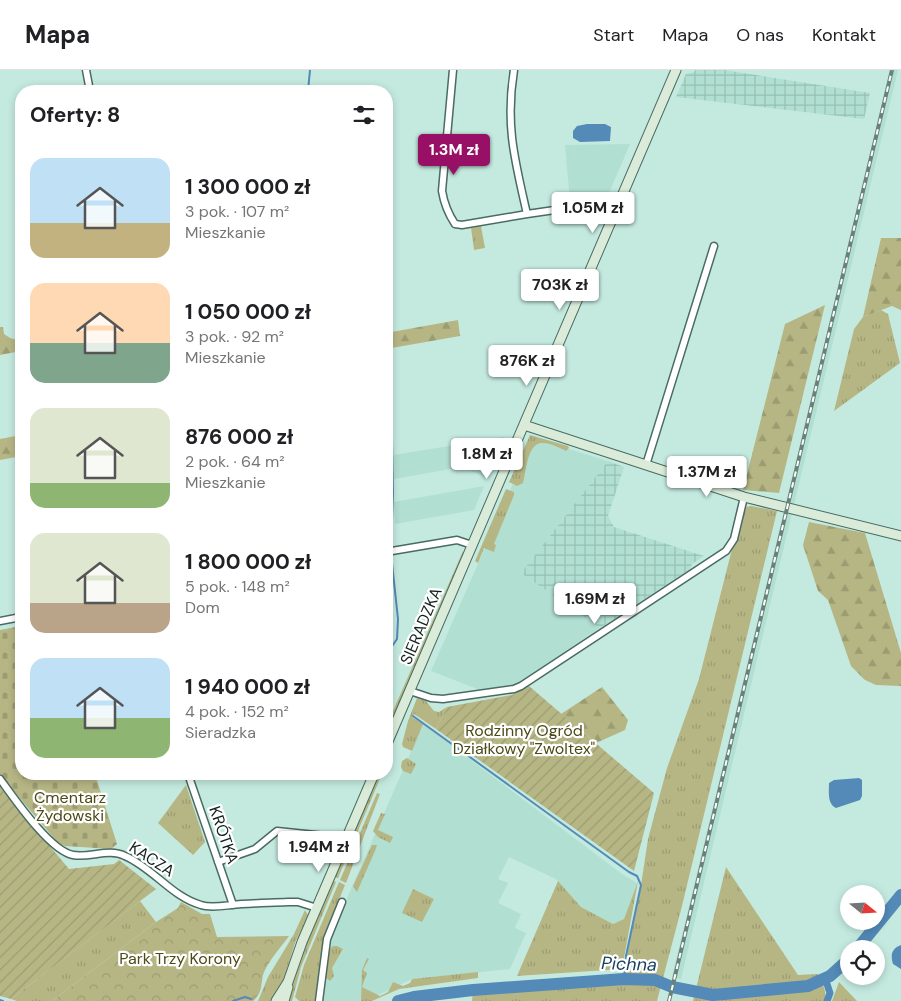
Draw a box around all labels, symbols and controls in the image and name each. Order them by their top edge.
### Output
text: Mapa [25,19,90,50]
text: Start [593,23,634,47]
text: Mapa [662,23,708,47]
text: O nas [736,23,784,47]
text: Kontakt [812,23,876,47]
text: Oferty: 8 [30,101,120,129]
icon: filters [350,101,378,129]
pin: 1.3M zł [408,134,500,176]
text: 1.3M zł [429,139,479,160]
text: 1 300 000 zł [185,173,311,201]
icon: home [70,178,130,238]
pin: 1.05M zł [541,191,645,234]
text: 1.05M zł [563,197,623,218]
text: 3 pok. · 107 m² [185,201,289,222]
text: Mieszkanie [185,222,266,243]
pin: 703K zł [514,268,606,311]
text: 703K zł [532,274,588,295]
text: 1 050 000 zł [185,298,311,326]
icon: home [70,303,130,363]
text: 3 pok. · 92 m² [185,326,284,347]
pin: 876K zł [481,344,573,387]
text: Mieszkanie [185,347,266,368]
text: 876K zł [499,350,555,371]
text: 876 000 zł [185,423,293,451]
icon: home [70,428,130,488]
pin: 1.8M zł [441,438,533,480]
text: 1.8M zł [462,443,512,464]
text: 2 pok. · 64 m² [185,451,284,472]
pin: 1.37M zł [655,456,759,498]
text: 1.37M zł [678,461,736,482]
text: Mieszkanie [185,472,266,493]
text: 1 800 000 zł [185,548,311,576]
icon: home [70,553,130,613]
text: 5 pok. · 148 m² [185,576,290,597]
pin: 1.69M zł [543,582,647,625]
street label: SIERADZKA [395,584,447,668]
text: 1.69M zł [565,588,625,609]
text: Dom [185,597,220,618]
text: 1 940 000 zł [185,673,310,701]
icon: home [70,678,130,738]
text: 4 pok. · 152 m² [185,701,289,722]
park label: Rodzinny Ogród Działkowy "Zwoltex" [453,720,596,759]
text: Sieradzka [185,722,256,743]
park label: Cmentarz Żydowski [34,787,106,826]
street label: KRÓTKA [204,803,244,867]
pin: 1.94M zł [267,830,371,873]
text: 1.94M zł [289,836,349,857]
street label: KACZA [125,837,179,882]
north arrow [840,885,885,930]
map controls [840,885,885,985]
button: locate [840,940,885,985]
park label: Park Trzy Korony [119,948,241,969]
water label: Pichna [601,951,657,977]

